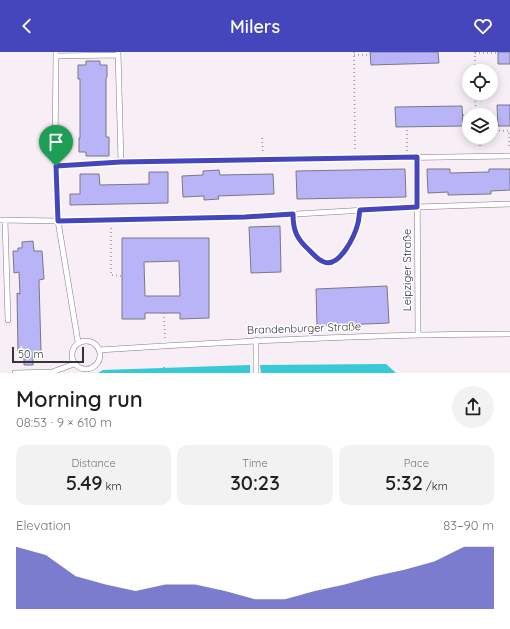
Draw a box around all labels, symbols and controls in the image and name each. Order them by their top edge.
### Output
icon: back [16,15,38,37]
text: Milers [230,15,280,38]
icon: heart [472,15,494,37]
map controls [462,64,498,144]
button: locate [462,64,498,100]
button: layers [462,108,498,144]
pin [39,125,73,166]
icon: arrive [45,131,67,153]
street label: Leipziger Straße [400,229,414,311]
street label: Brandenburger Straße [247,319,361,337]
scale bar [12,345,84,364]
text: 50 m [18,347,44,361]
text: Morning run [16,385,143,413]
button: share [452,386,494,428]
text: 08:53 · 9 × 610 m [16,414,112,430]
text: Distance [72,456,116,470]
text: Time [242,456,268,470]
text: Pace [404,456,429,470]
text: 5.49 [66,470,103,495]
text: 30:23 [230,470,280,495]
text: 5:32 [385,470,423,495]
text: km [103,479,122,493]
text: /km [423,479,448,493]
text: Elevation [16,517,71,533]
text: 83–90 m [443,517,494,533]

